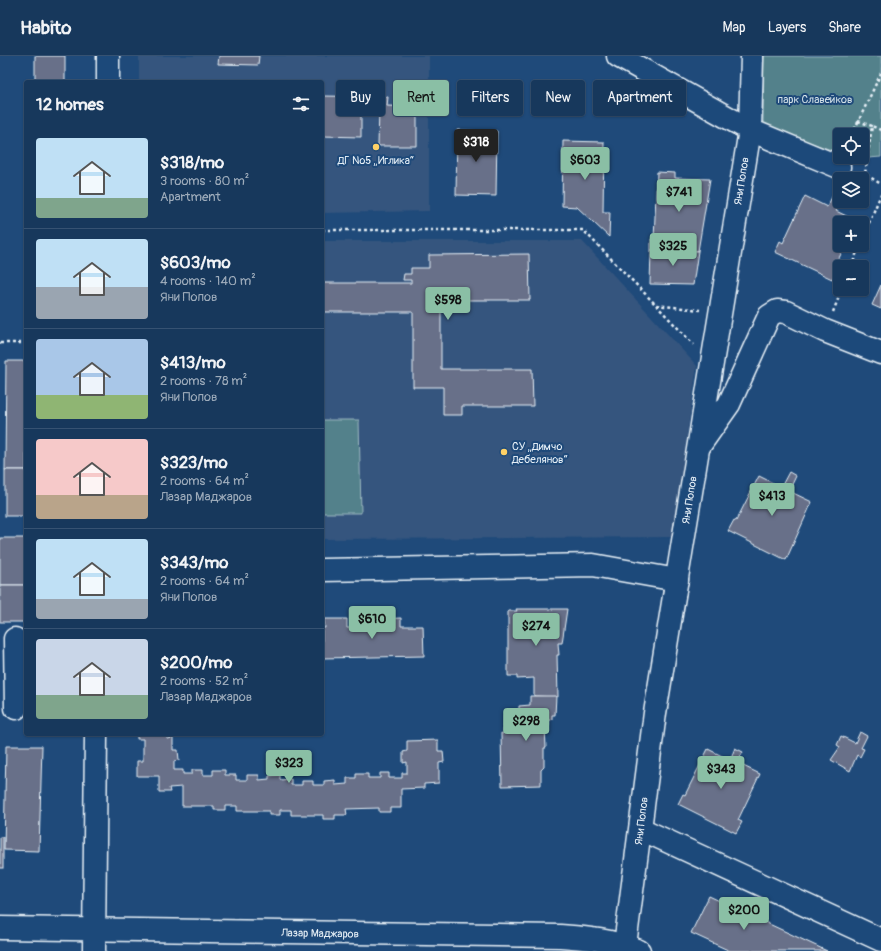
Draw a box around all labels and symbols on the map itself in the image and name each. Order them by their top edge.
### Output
park label: парк Славейков [778,93,852,106]
pin: $318 [452,129,500,163]
marker: ДГ №5 „Иглика“ [371,142,381,152]
pin: $603 [561,147,609,181]
place label: ДГ №5 „Иглика“ [337,154,414,167]
street label: Яни Попов [731,156,752,206]
pin: $741 [655,179,703,213]
pin: $325 [649,233,697,267]
pin: $598 [424,287,472,321]
place label: СУ „Димчо Дебелянов“ [511,440,568,466]
marker: СУ „Димчо Дебелянов“ [499,447,509,457]
street label: Яни Попов [679,475,700,525]
pin: $413 [748,483,796,517]
pin: $610 [348,606,396,640]
pin: $274 [512,613,560,647]
pin: $298 [502,708,550,742]
pin: $323 [265,750,313,784]
pin: $343 [697,756,745,790]
street label: Яни Попов [632,796,651,846]
pin: $200 [720,897,768,931]
street label: Лазар Маджаров [280,926,359,941]

